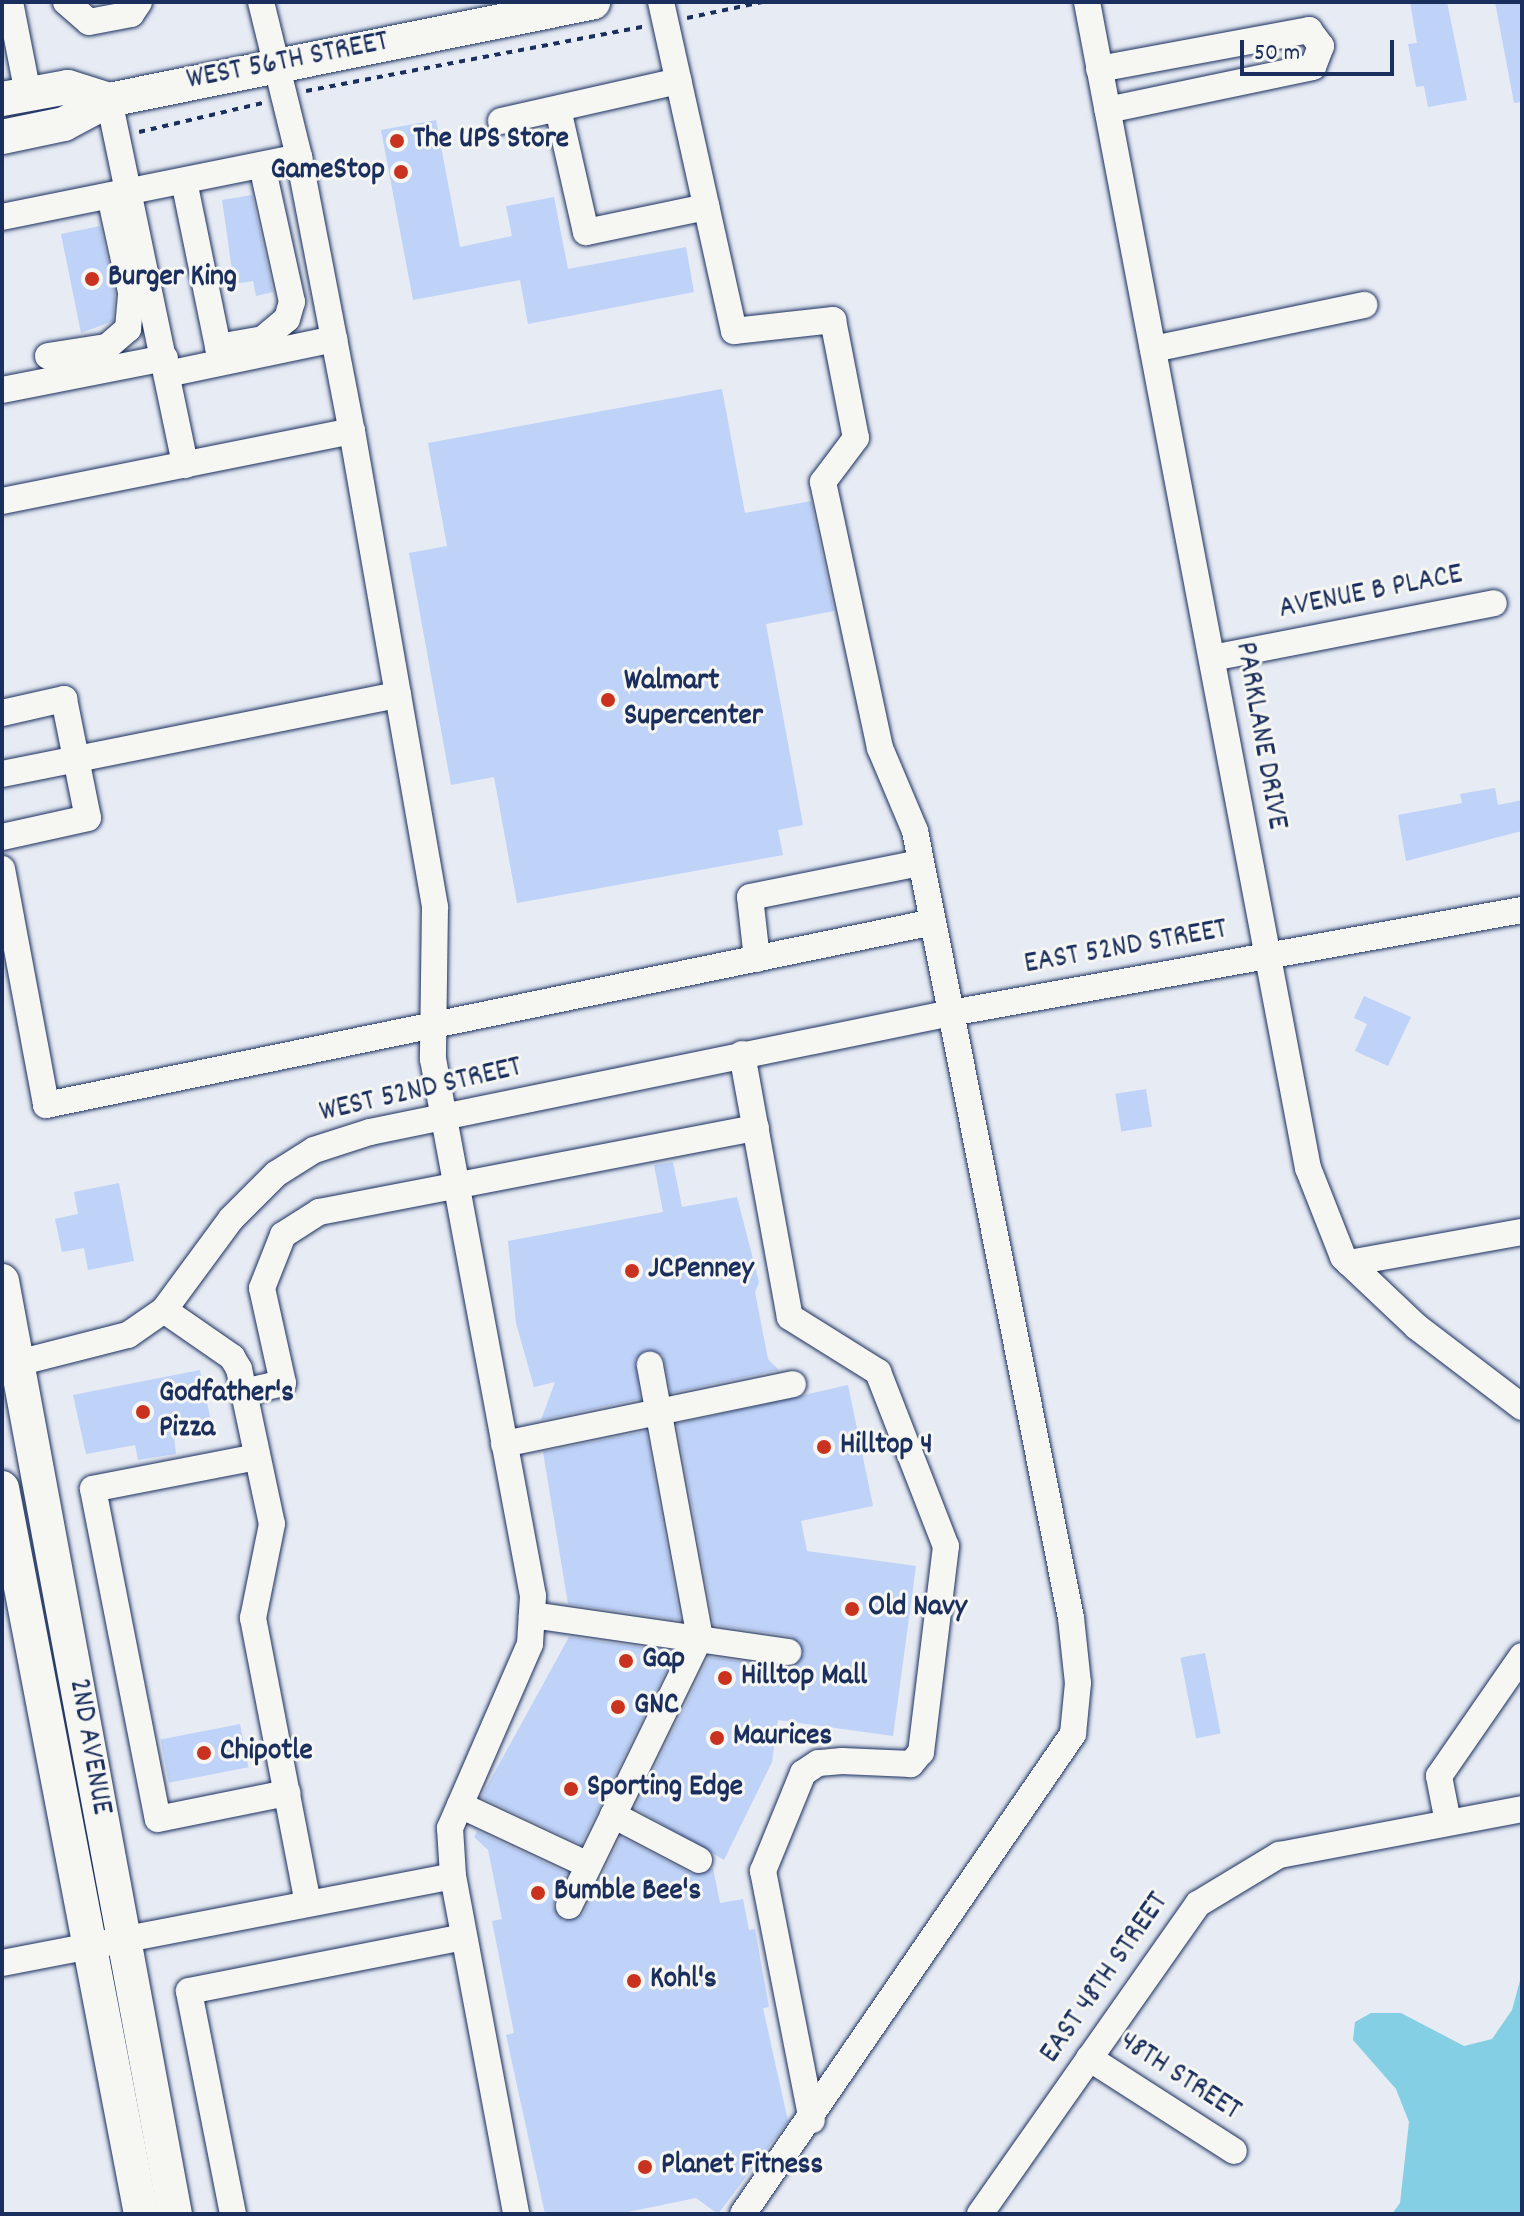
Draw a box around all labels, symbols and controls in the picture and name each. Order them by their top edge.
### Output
scale bar [1244,24,1398,74]
street label: WEST 56TH STREET [184,26,392,100]
text: 50 m [1254,37,1300,71]
place label: The UPS Store [413,123,569,159]
marker: The UPS Store [388,132,406,150]
place label: GameStop [270,154,385,190]
marker: GameStop [392,163,410,181]
place label: Burger King [108,261,237,297]
marker: Burger King [83,270,101,288]
street label: AVENUE B PLACE [1276,559,1466,629]
street label: PARKLANE DRIVE [1225,639,1293,833]
place label: Walmart Supercenter [624,665,763,736]
marker: Walmart Supercenter [599,691,617,709]
street label: EAST 52ND STREET [1022,913,1230,985]
street label: WEST 52ND STREET [316,1051,526,1133]
place label: JCPenney [648,1253,754,1289]
marker: JCPenney [623,1262,641,1280]
place label: Godfather's Pizza [159,1377,294,1448]
marker: Godfather's Pizza [134,1403,152,1421]
place label: Hilltop 4 [840,1429,933,1465]
marker: Hilltop 4 [815,1438,833,1456]
place label: Old Navy [868,1591,967,1627]
marker: Old Navy [843,1600,861,1618]
place label: Gap [642,1643,685,1679]
marker: Gap [617,1652,635,1670]
place label: Hilltop Mall [741,1660,867,1696]
marker: Hilltop Mall [716,1669,734,1687]
street label: 2ND AVENUE [58,1676,118,1818]
place label: GNC [634,1689,679,1725]
marker: GNC [609,1698,627,1716]
place label: Maurices [733,1720,832,1756]
marker: Maurices [708,1729,726,1747]
place label: Chipotle [220,1735,313,1771]
marker: Chipotle [195,1744,213,1762]
place label: Sporting Edge [587,1771,743,1807]
marker: Sporting Edge [562,1780,580,1798]
place label: Bumble Bee's [554,1875,701,1911]
marker: Bumble Bee's [529,1884,547,1902]
street label: EAST 48TH STREET [1034,1887,1178,2071]
place label: Kohl's [650,1963,717,1999]
marker: Kohl's [625,1972,643,1990]
street label: 48TH STREET [1111,2025,1247,2131]
place label: Planet Fitness [661,2149,823,2185]
marker: Planet Fitness [636,2158,654,2176]

